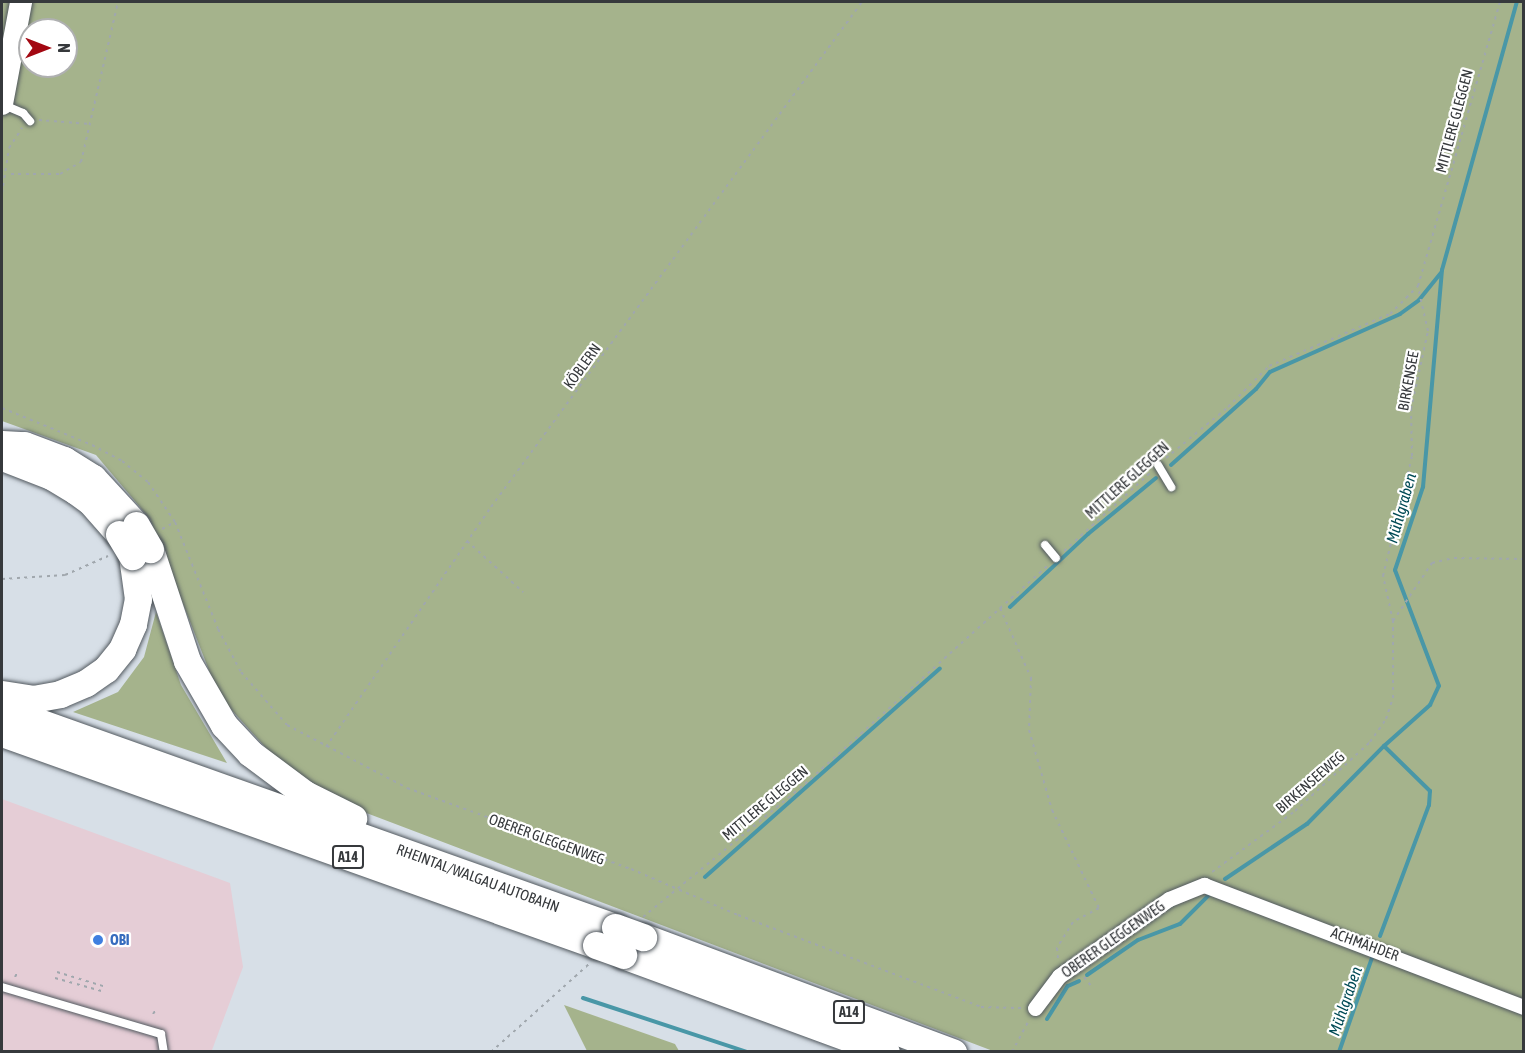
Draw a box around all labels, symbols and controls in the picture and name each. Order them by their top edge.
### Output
north arrow [18,18,78,78]
text: N [55,43,73,53]
street label: MITTLERE GLEGGEN [1432,67,1476,175]
street label: KÖBLERN [560,340,604,392]
street label: BIRKENSEE [1394,350,1422,412]
street label: MITTLERE GLEGGEN [1081,438,1173,522]
water label: Mühlgraben [1382,471,1420,545]
street label: BIRKENSEEWEG [1272,747,1348,817]
street label: MITTLERE GLEGGEN [718,762,812,844]
street label: OBERER GLEGGENWEG [487,810,607,868]
street label: RHEINTAL/WALGAU AUTOBAHN [394,840,562,916]
road number: A14 [332,846,364,868]
street label: OBERER GLEGGENWEG [1058,897,1168,981]
street label: ACHMÄHDER [1328,923,1402,965]
place label: OBI [110,931,130,949]
marker: OBI [91,933,105,947]
water label: Mühlgraben [1324,964,1366,1038]
road number: A14 [832,1001,866,1023]

